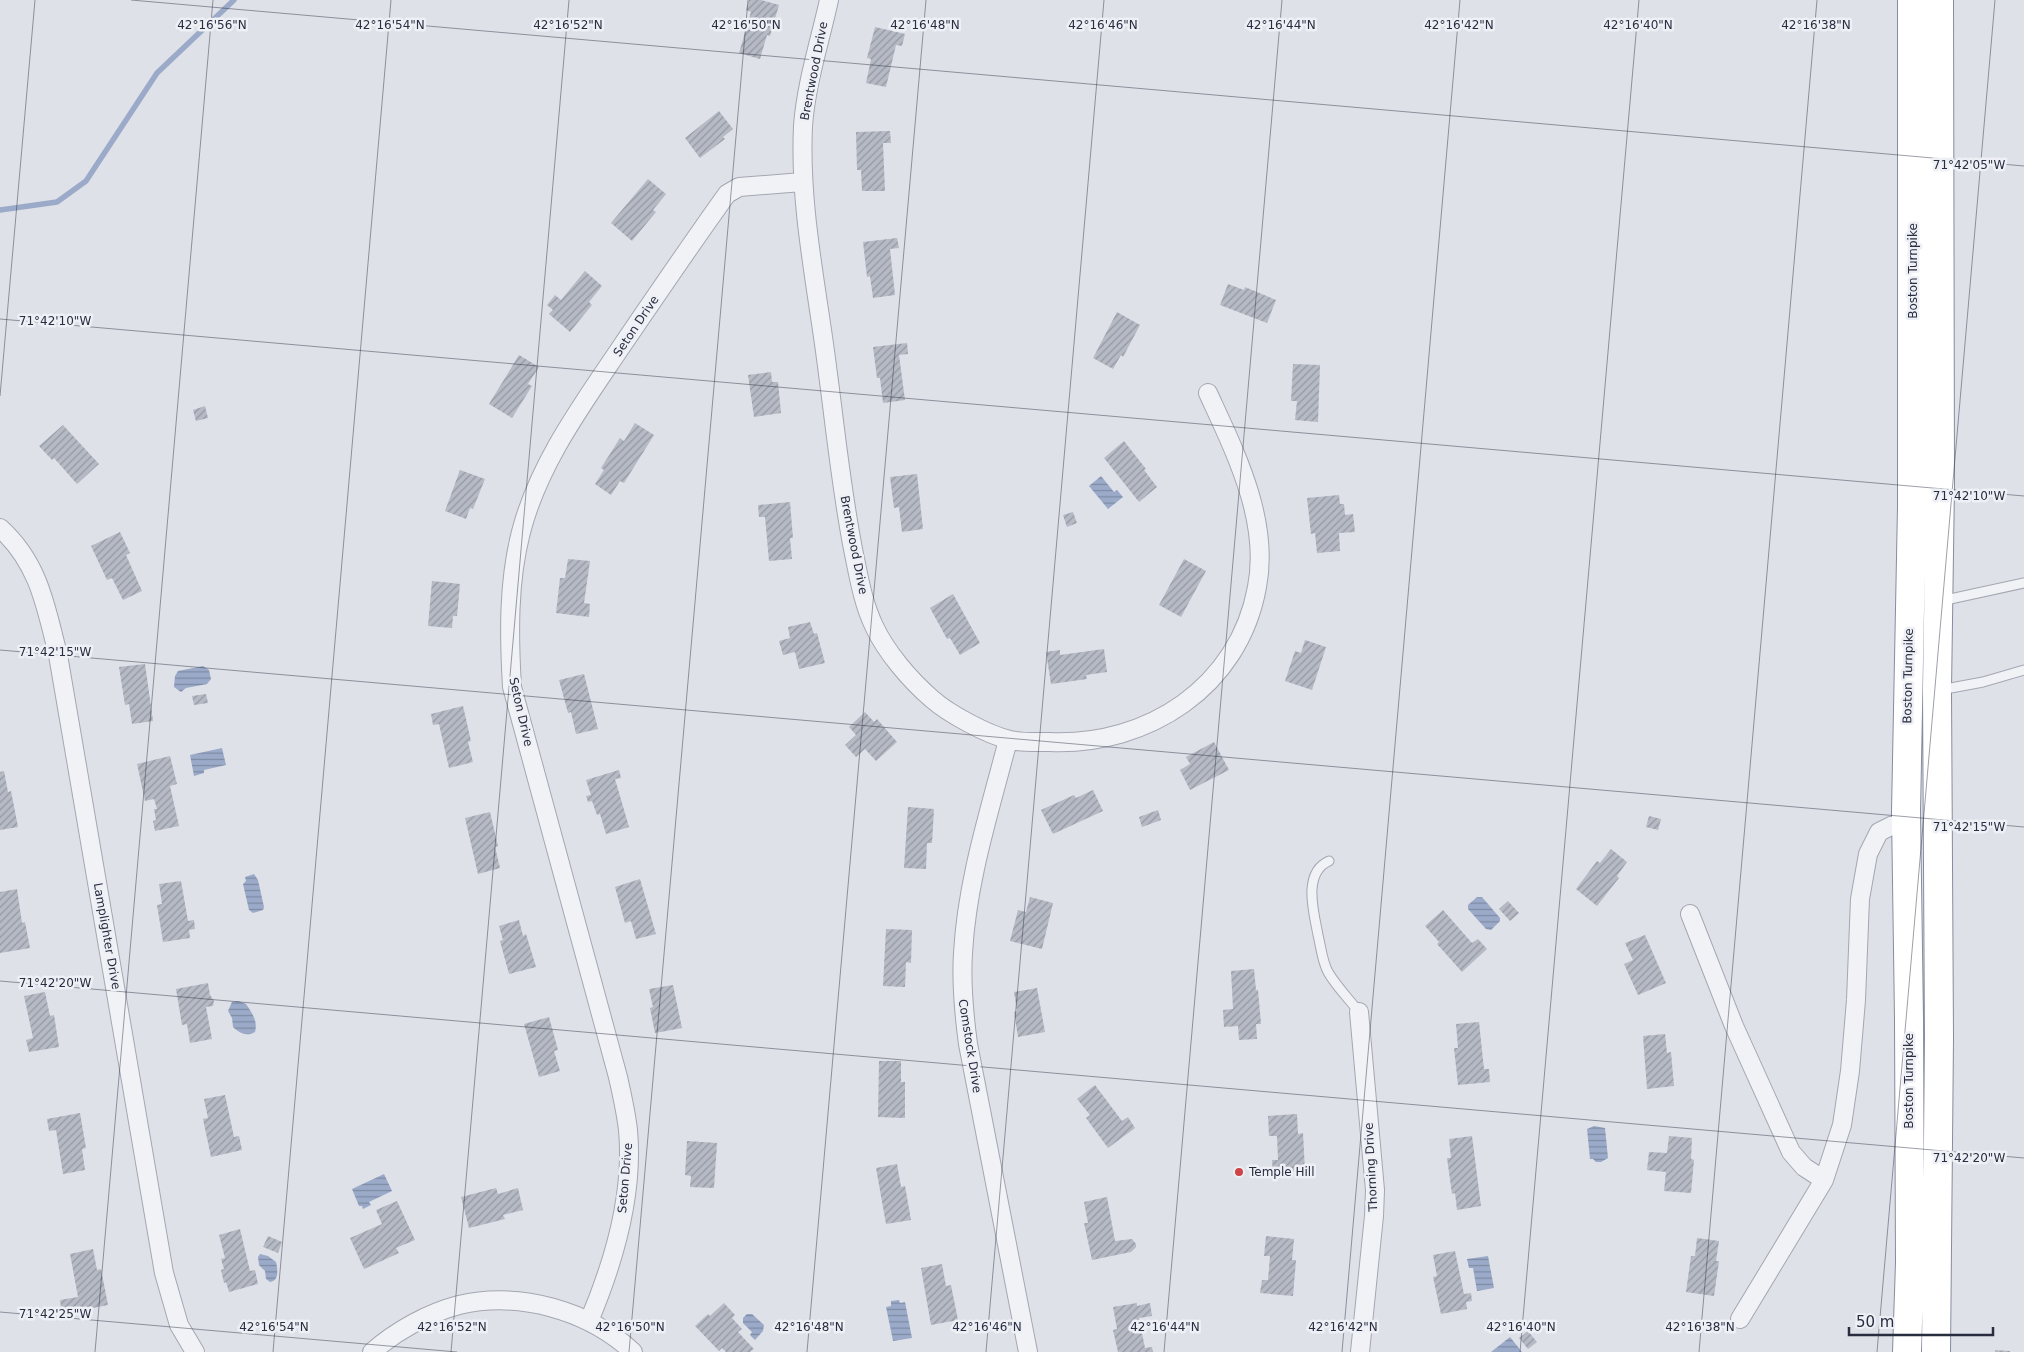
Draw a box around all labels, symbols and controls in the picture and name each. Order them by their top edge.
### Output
text: 42°16'56"N [177,18,247,32]
text: 42°16'54"N [355,18,425,32]
text: 42°16'52"N [533,18,603,32]
text: 42°16'50"N [711,18,781,32]
text: 42°16'48"N [890,18,960,32]
text: 42°16'46"N [1068,18,1138,32]
text: 42°16'44"N [1246,18,1316,32]
text: 42°16'42"N [1424,18,1494,32]
text: 42°16'40"N [1603,18,1673,32]
text: 42°16'38"N [1781,18,1851,32]
street label: Brentwood Drive [798,20,830,122]
text: 71°42'05"W [1933,158,2005,172]
street label: Boston Turnpike [1906,223,1920,319]
street label: Seton Drive [610,293,662,359]
text: 71°42'10"W [19,314,91,328]
text: 71°42'10"W [1933,489,2005,503]
street label: Brentwood Drive [838,494,870,596]
street label: Boston Turnpike [1900,628,1916,724]
text: 71°42'15"W [19,645,91,659]
street label: Seton Drive [506,676,536,748]
text: 71°42'15"W [1933,820,2005,834]
street label: Lamplighter Drive [91,882,123,990]
text: 71°42'20"W [19,976,91,990]
street label: Comstock Drive [956,998,984,1094]
street label: Boston Turnpike [1902,1033,1916,1129]
street label: Thorning Drive [1362,1122,1380,1213]
street label: Seton Drive [615,1142,635,1214]
text: 71°42'20"W [1933,1151,2005,1165]
place label: Temple Hill [1248,1165,1315,1179]
marker: Temple Hill [1233,1166,1245,1178]
scale bar [1849,1304,1993,1336]
text: 71°42'25"W [19,1307,91,1321]
text: 50 m [1856,1313,1894,1331]
text: 42°16'54"N [239,1320,309,1334]
text: 42°16'52"N [417,1320,487,1334]
text: 42°16'50"N [595,1320,665,1334]
text: 42°16'48"N [774,1320,844,1334]
text: 42°16'46"N [952,1320,1022,1334]
text: 42°16'44"N [1130,1320,1200,1334]
text: 42°16'42"N [1308,1320,1378,1334]
text: 42°16'40"N [1486,1320,1556,1334]
text: 42°16'38"N [1665,1320,1735,1334]

